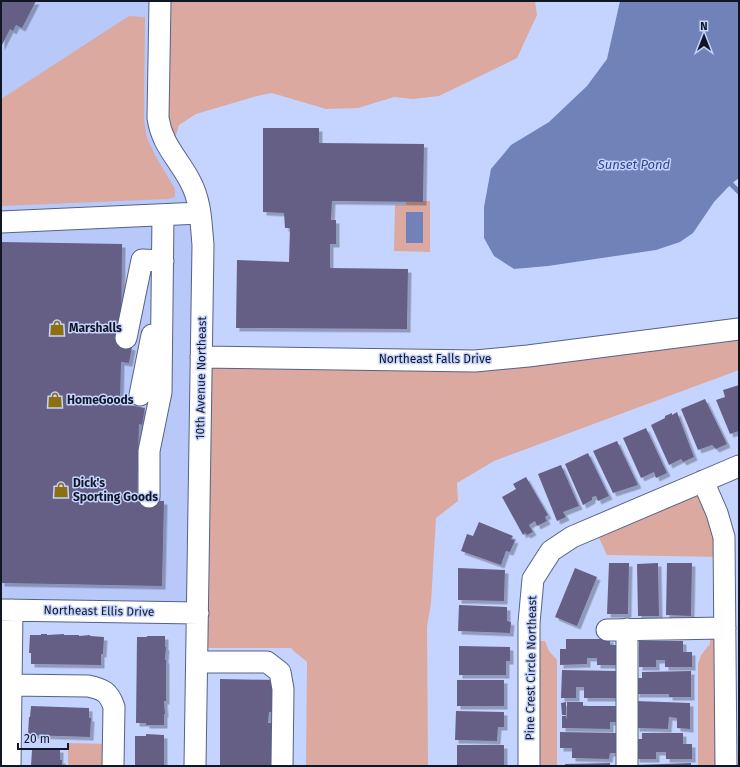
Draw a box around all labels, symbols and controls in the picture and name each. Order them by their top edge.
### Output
north arrow [684,16,724,56]
text: N [700,20,708,33]
water label: Sunset Pond [597,157,671,172]
street label: 10th Avenue Northeast [193,316,209,440]
shop icon: Marshalls [48,319,66,337]
place label: Marshalls [69,321,122,335]
street label: Northeast Falls Drive [379,352,491,366]
shop icon: HomeGoods [46,391,64,409]
place label: HomeGoods [67,393,134,407]
place label: Dick's Sporting Goods [73,476,158,504]
shop icon: Dick's Sporting Goods [52,481,70,499]
street label: Pine Crest Circle Northeast [523,595,539,741]
street label: Northeast Ellis Drive [43,603,155,619]
scale bar [18,725,68,751]
text: 20 m [24,732,50,746]

